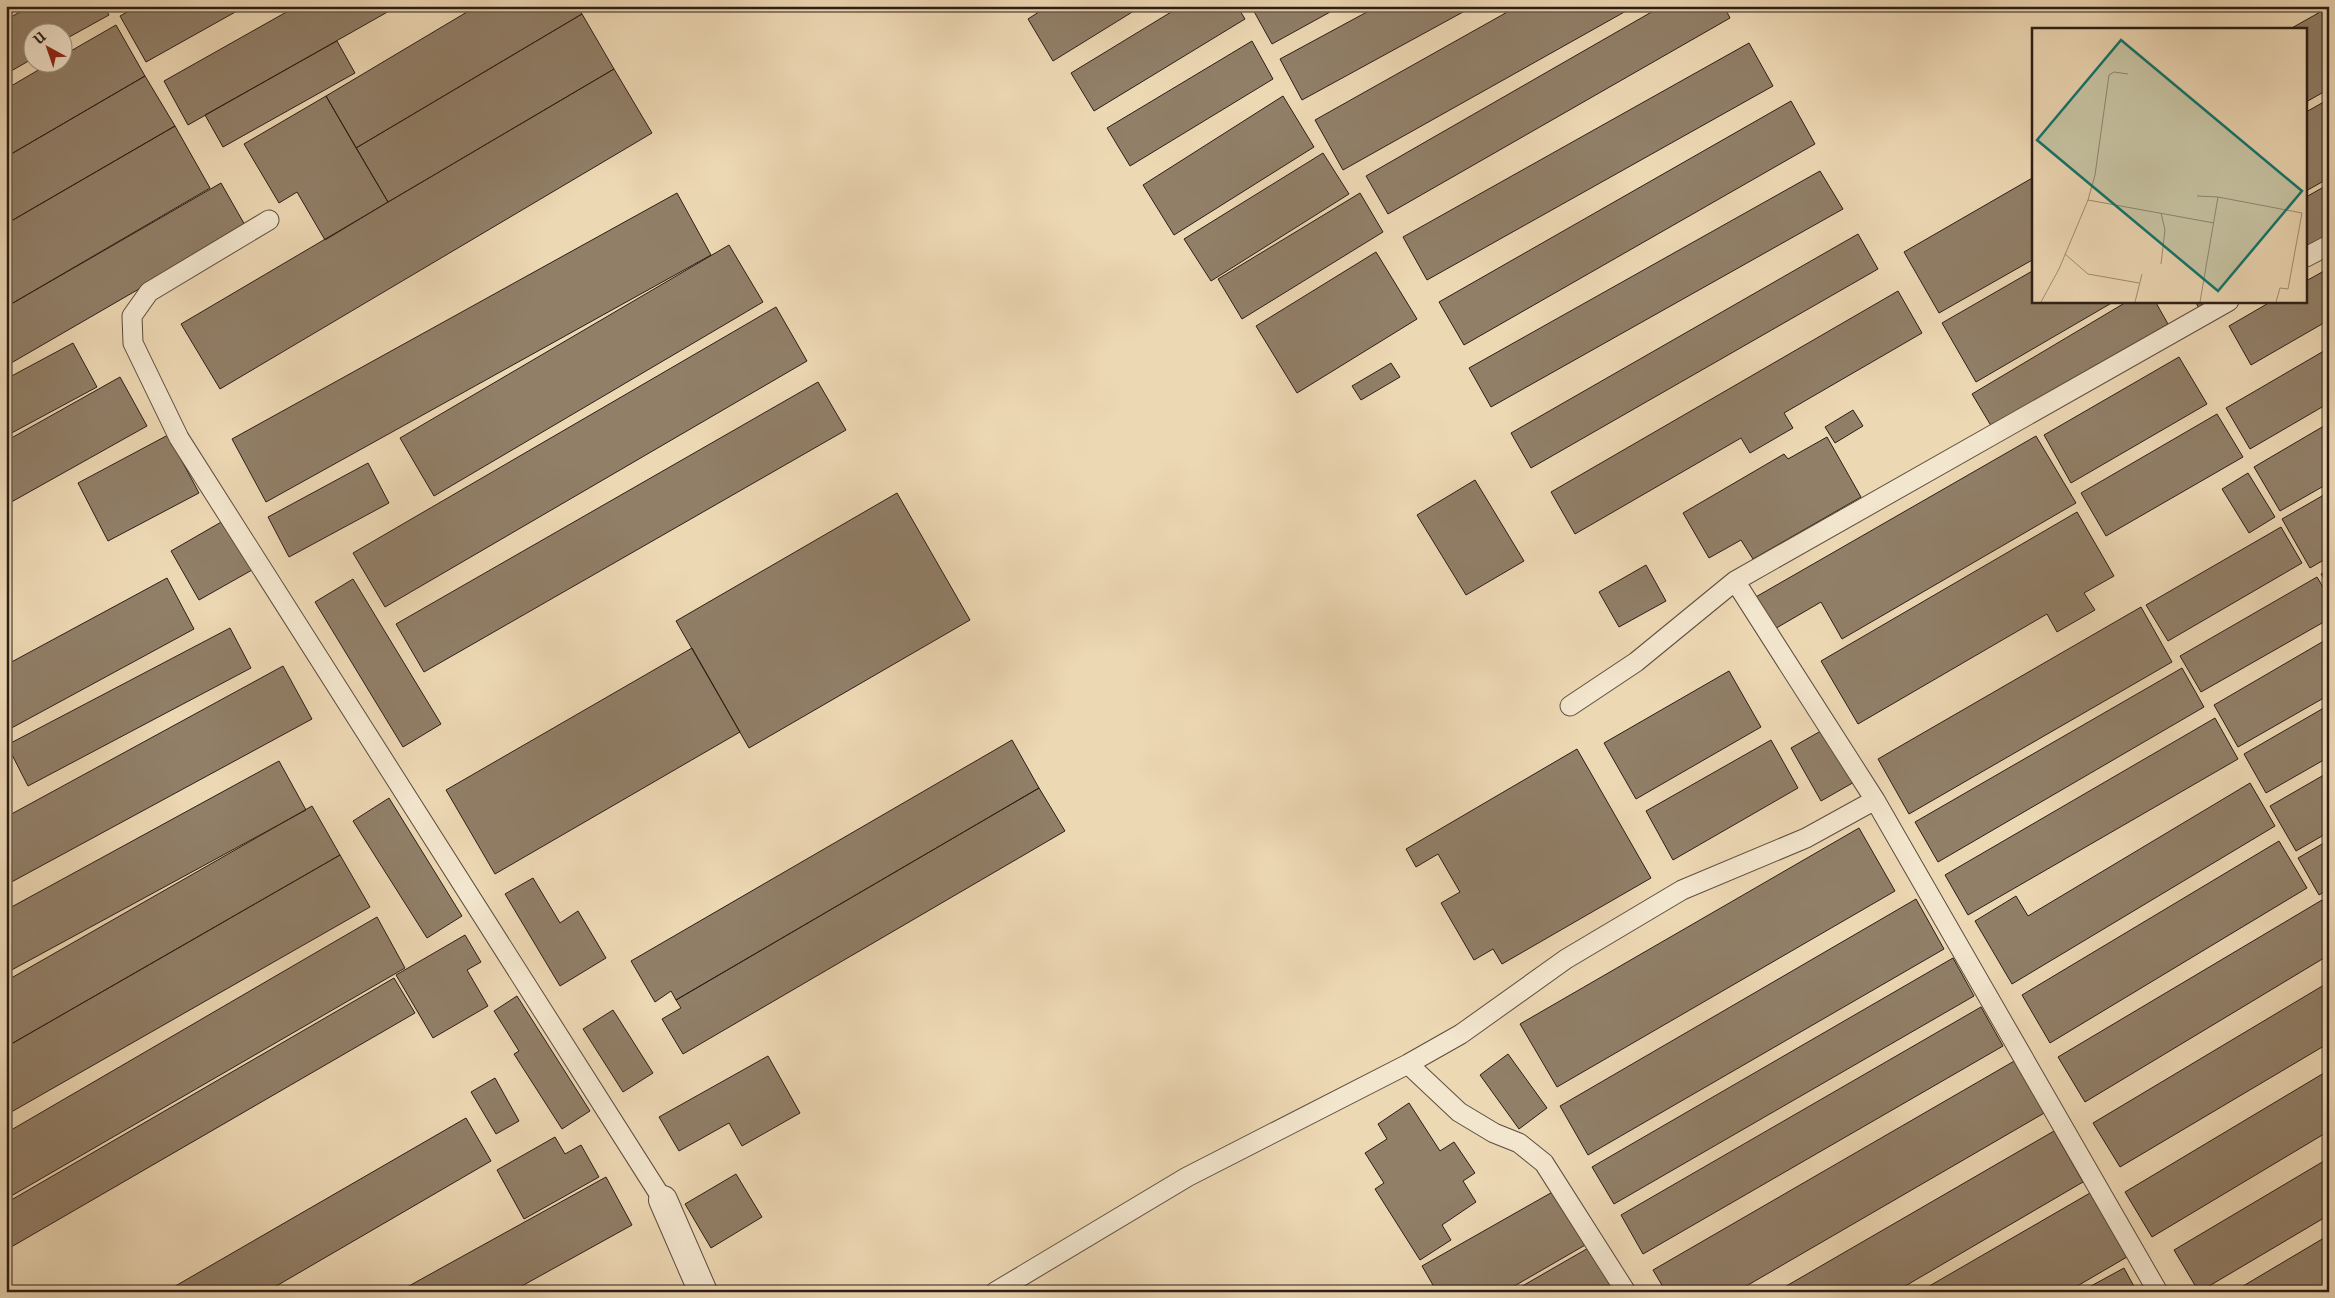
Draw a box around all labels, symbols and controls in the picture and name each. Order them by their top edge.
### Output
north arrow [22,22,72,72]
text: U [30,28,50,49]
inset map [2032,28,2308,302]

